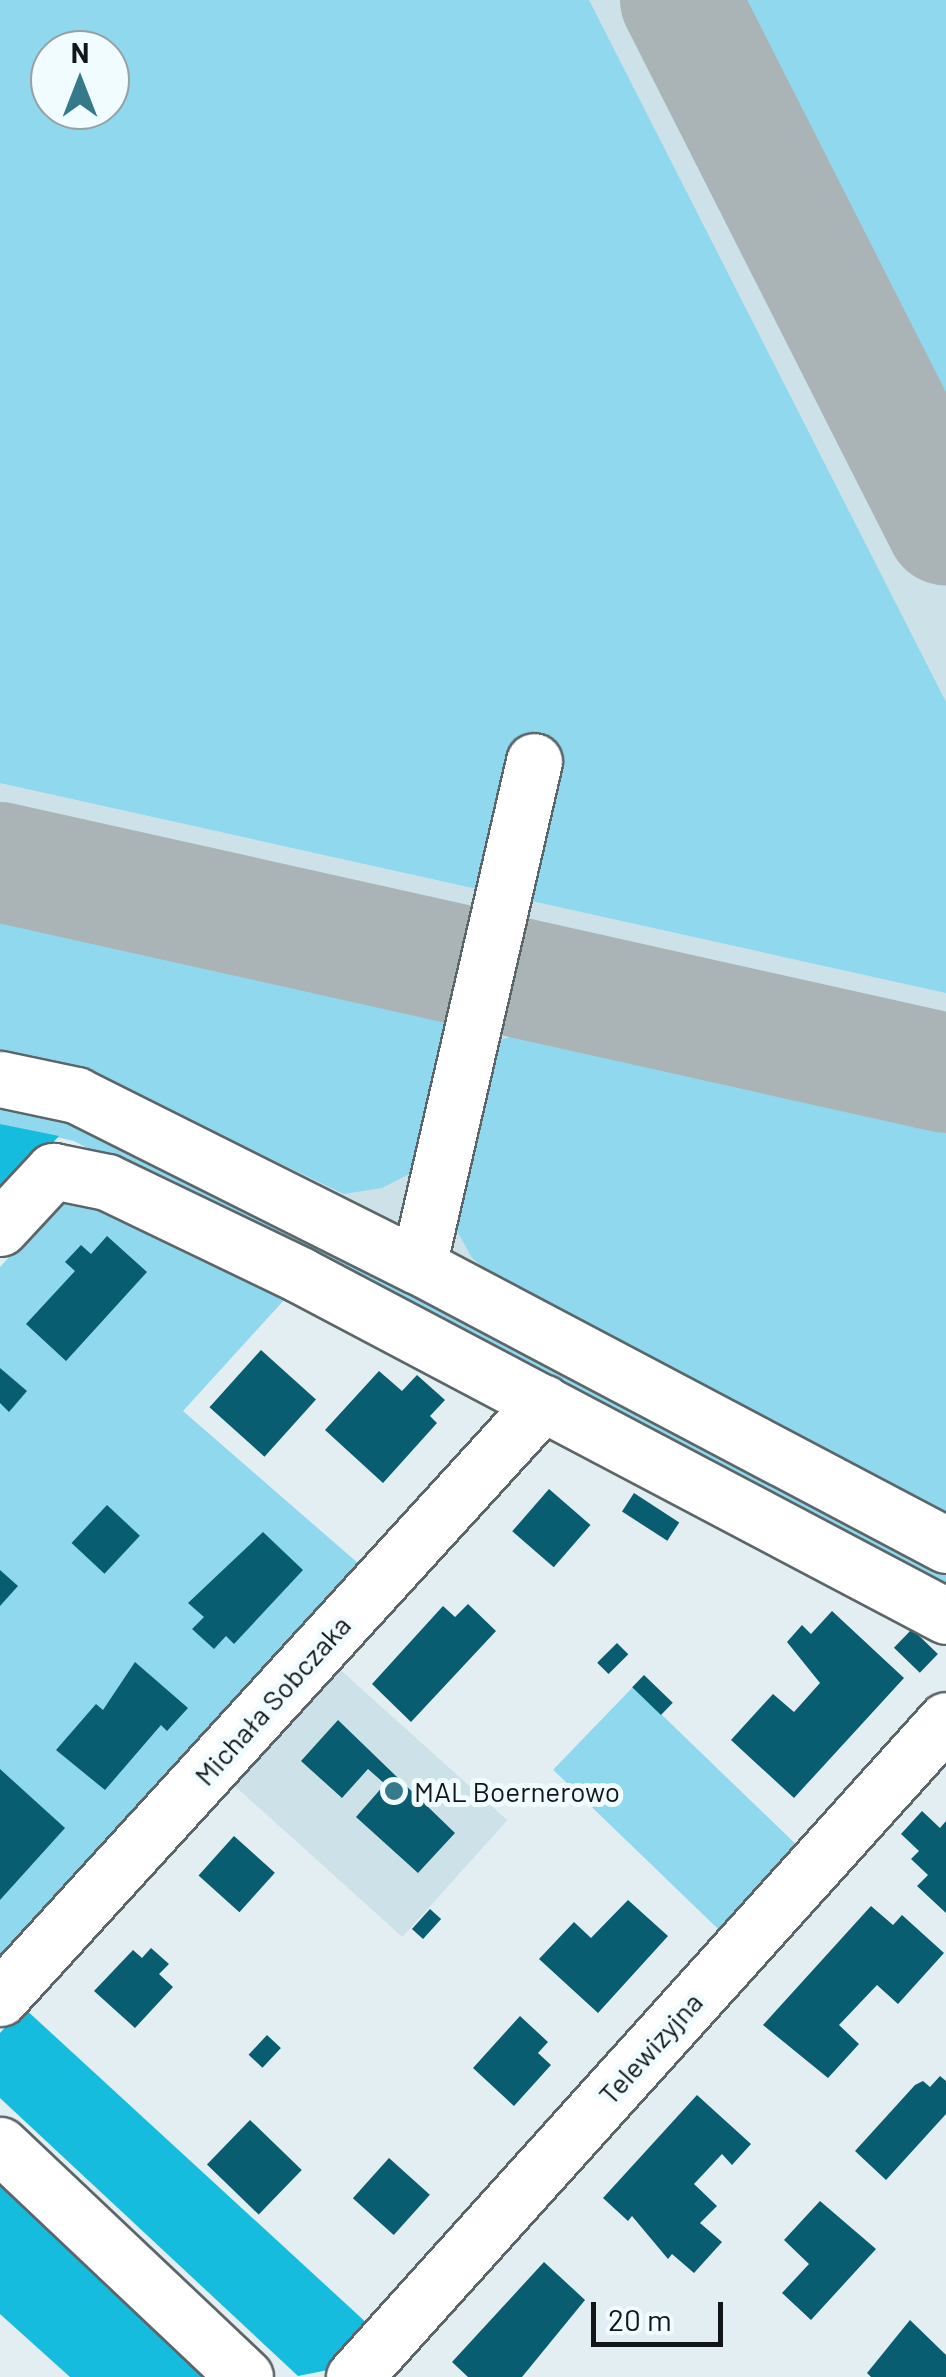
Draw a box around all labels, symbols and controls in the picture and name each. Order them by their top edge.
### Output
north arrow [30,30,130,130]
text: N [71,35,89,69]
street label: Michała Sobczaka [187,1608,357,1792]
place label: MAL Boernerowo [414,1774,620,1808]
marker: MAL Boernerowo [383,1780,405,1802]
street label: Telewizyjna [591,1985,709,2111]
scale bar [596,2282,728,2344]
text: 20 m [608,2301,672,2337]

